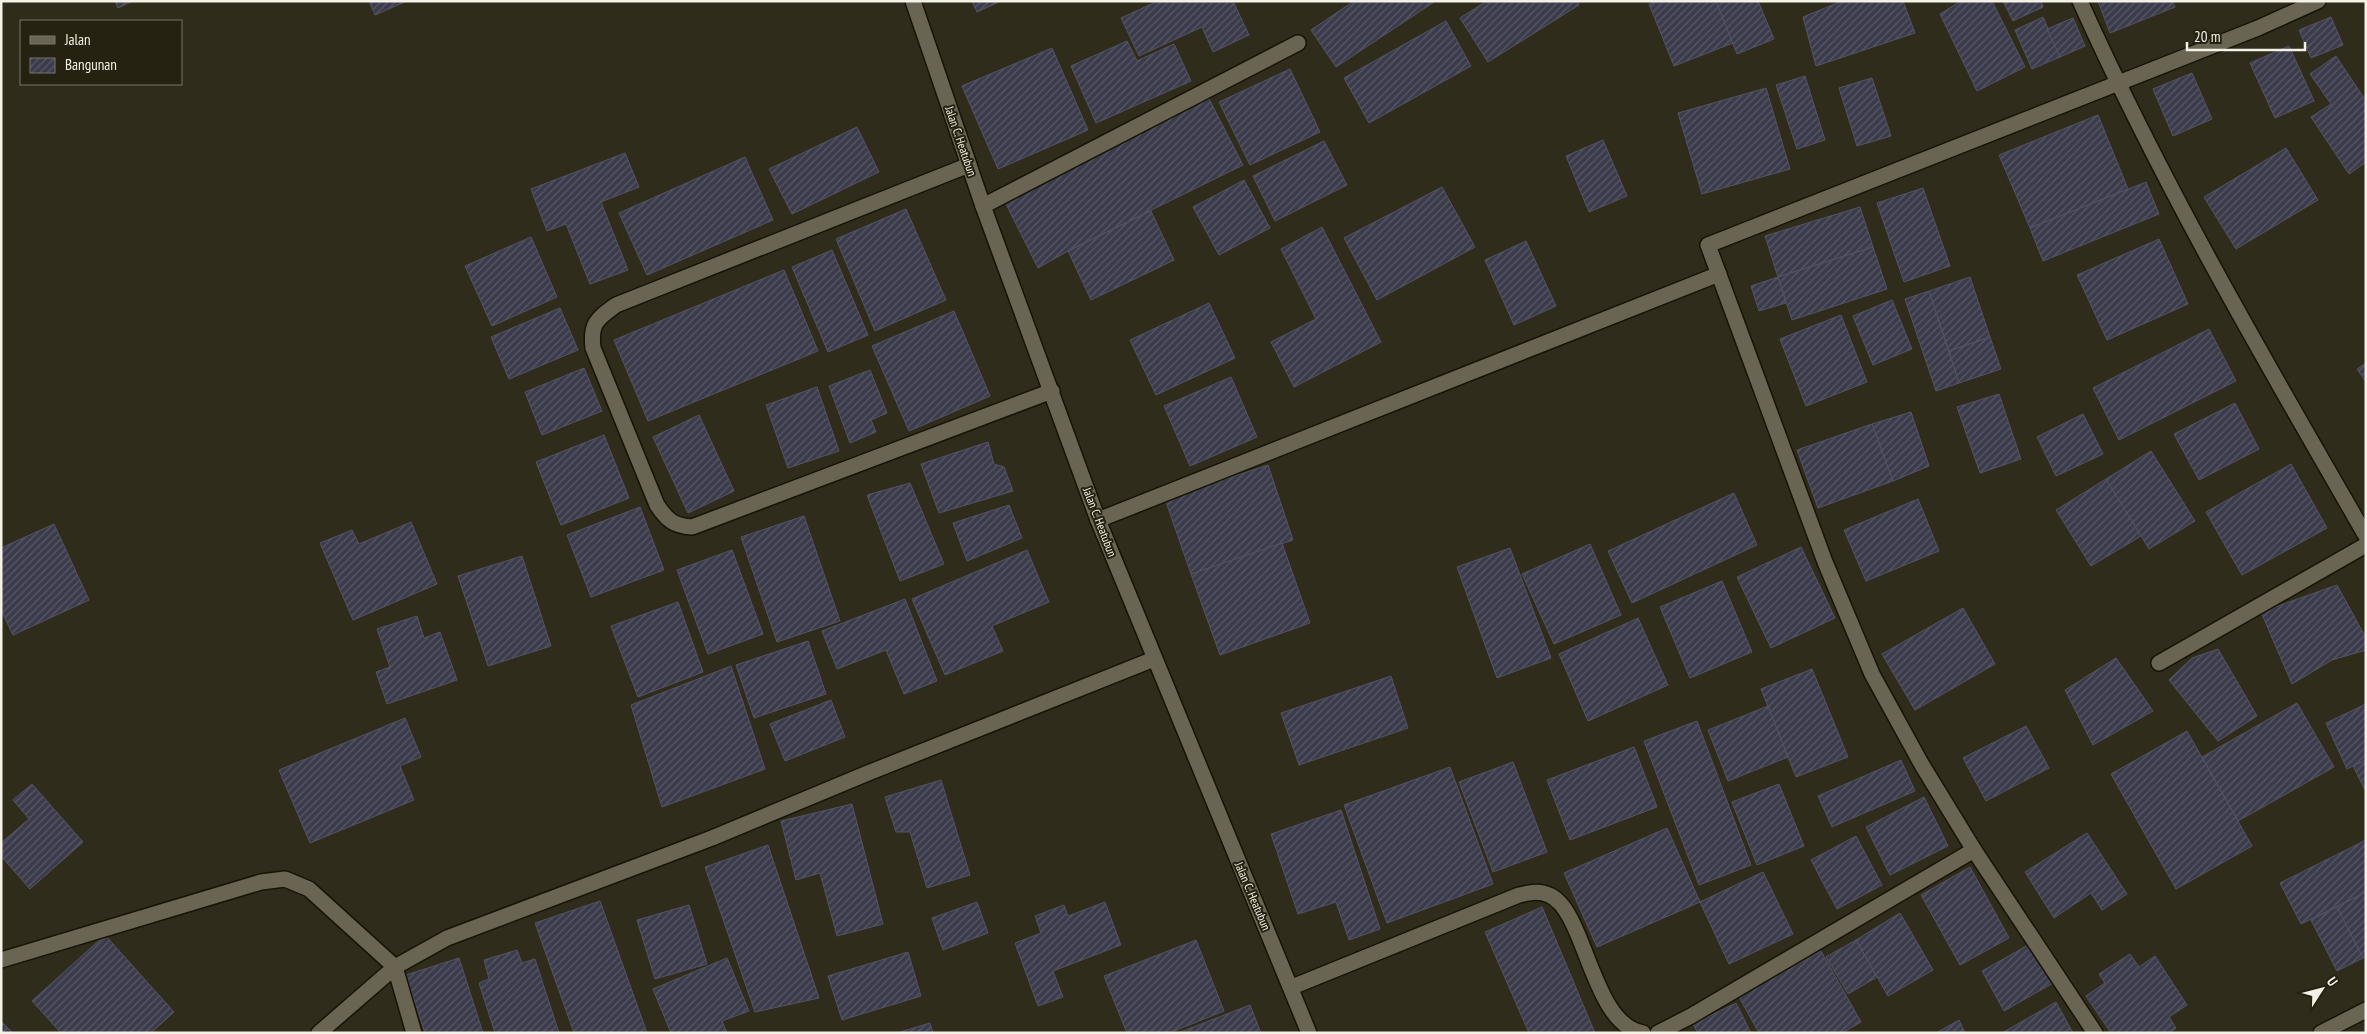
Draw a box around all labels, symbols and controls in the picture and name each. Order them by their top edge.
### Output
legend [20,20,182,85]
scale bar [2187,20,2304,52]
text: 20 m [2194,27,2220,46]
text: Jalan [64,30,91,49]
text: Bangunan [65,55,117,74]
street label: Jalan C. Heatubun [942,103,980,178]
street label: Jalan C. Heatubun [1080,484,1120,559]
street label: Jalan C. Heatubun [1231,859,1274,932]
north arrow [2297,964,2347,1014]
text: U [2323,973,2342,990]

